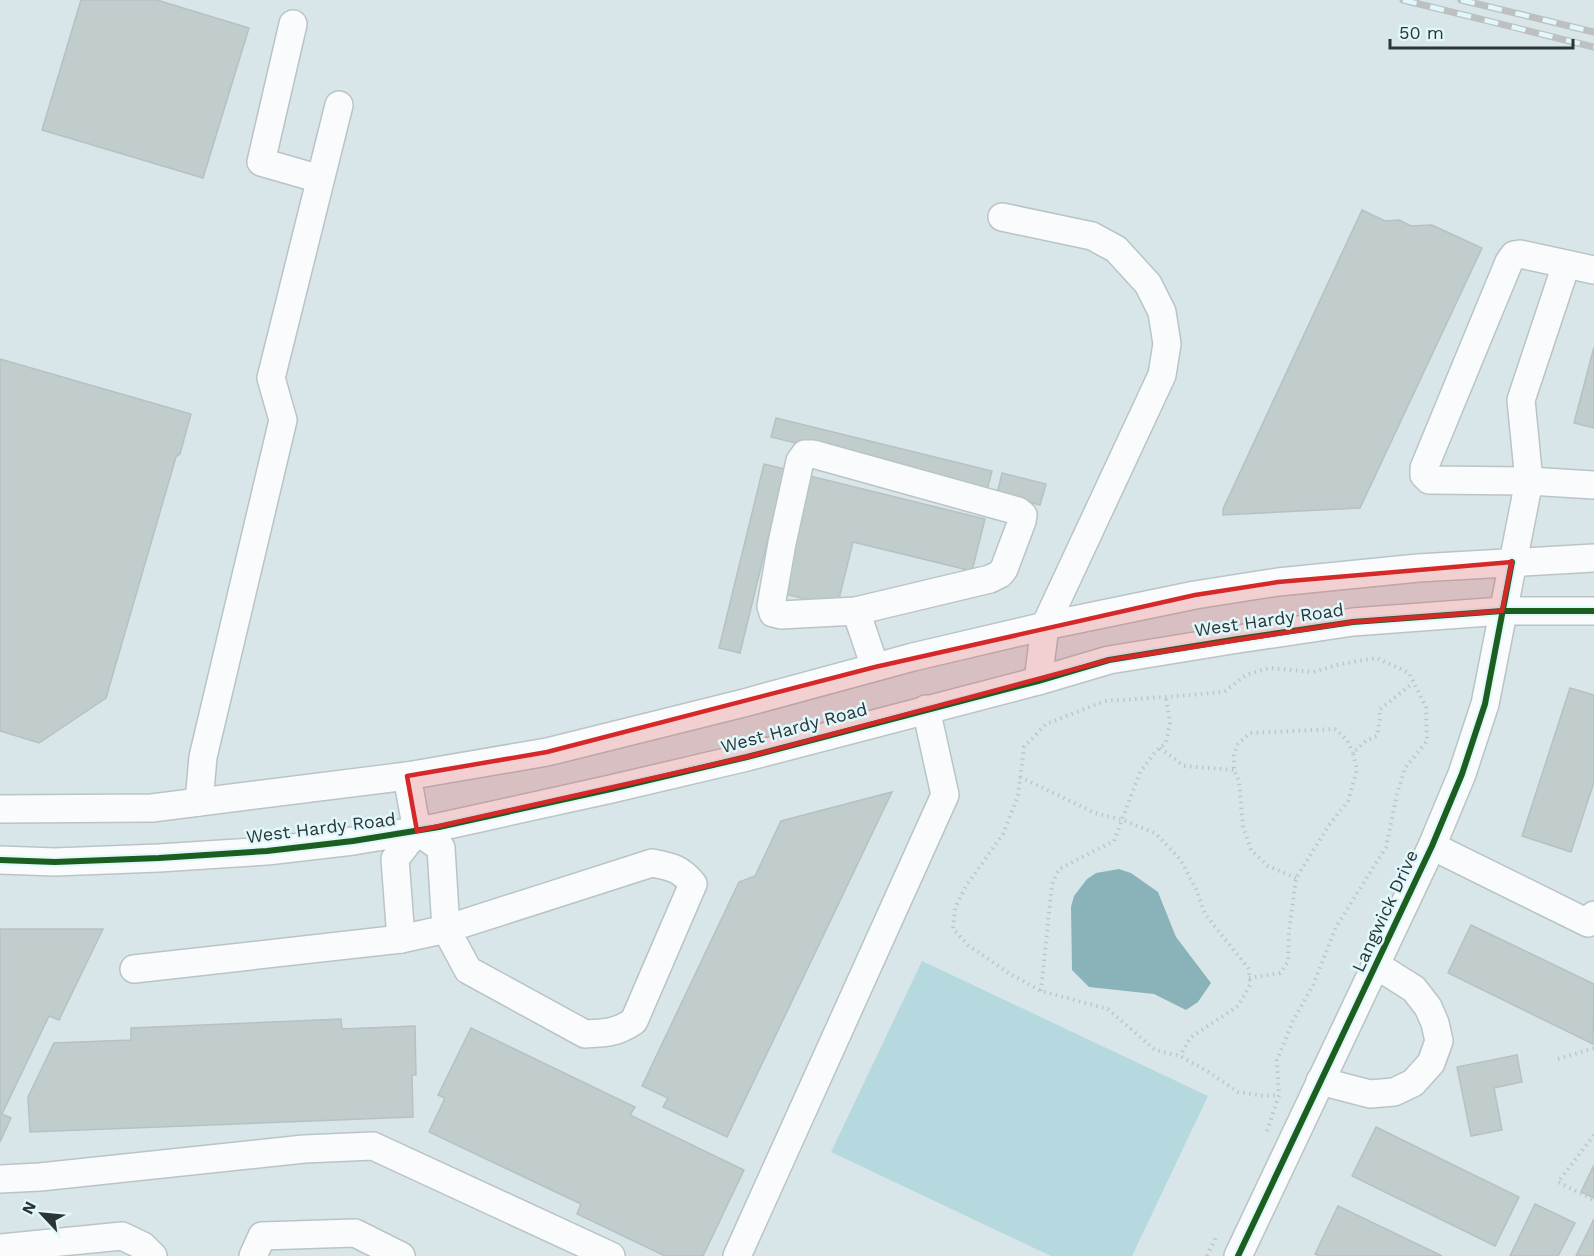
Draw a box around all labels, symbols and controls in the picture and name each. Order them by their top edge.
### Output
scale bar [1390,12,1573,50]
text: 50 m [1399,22,1444,43]
street label: West Hardy Road [1193,599,1345,640]
street label: West Hardy Road [718,698,869,757]
street label: West Hardy Road [245,808,397,847]
street label: Langwick Drive [1347,846,1422,975]
north arrow [12,1184,72,1244]
text: N [18,1198,40,1217]

